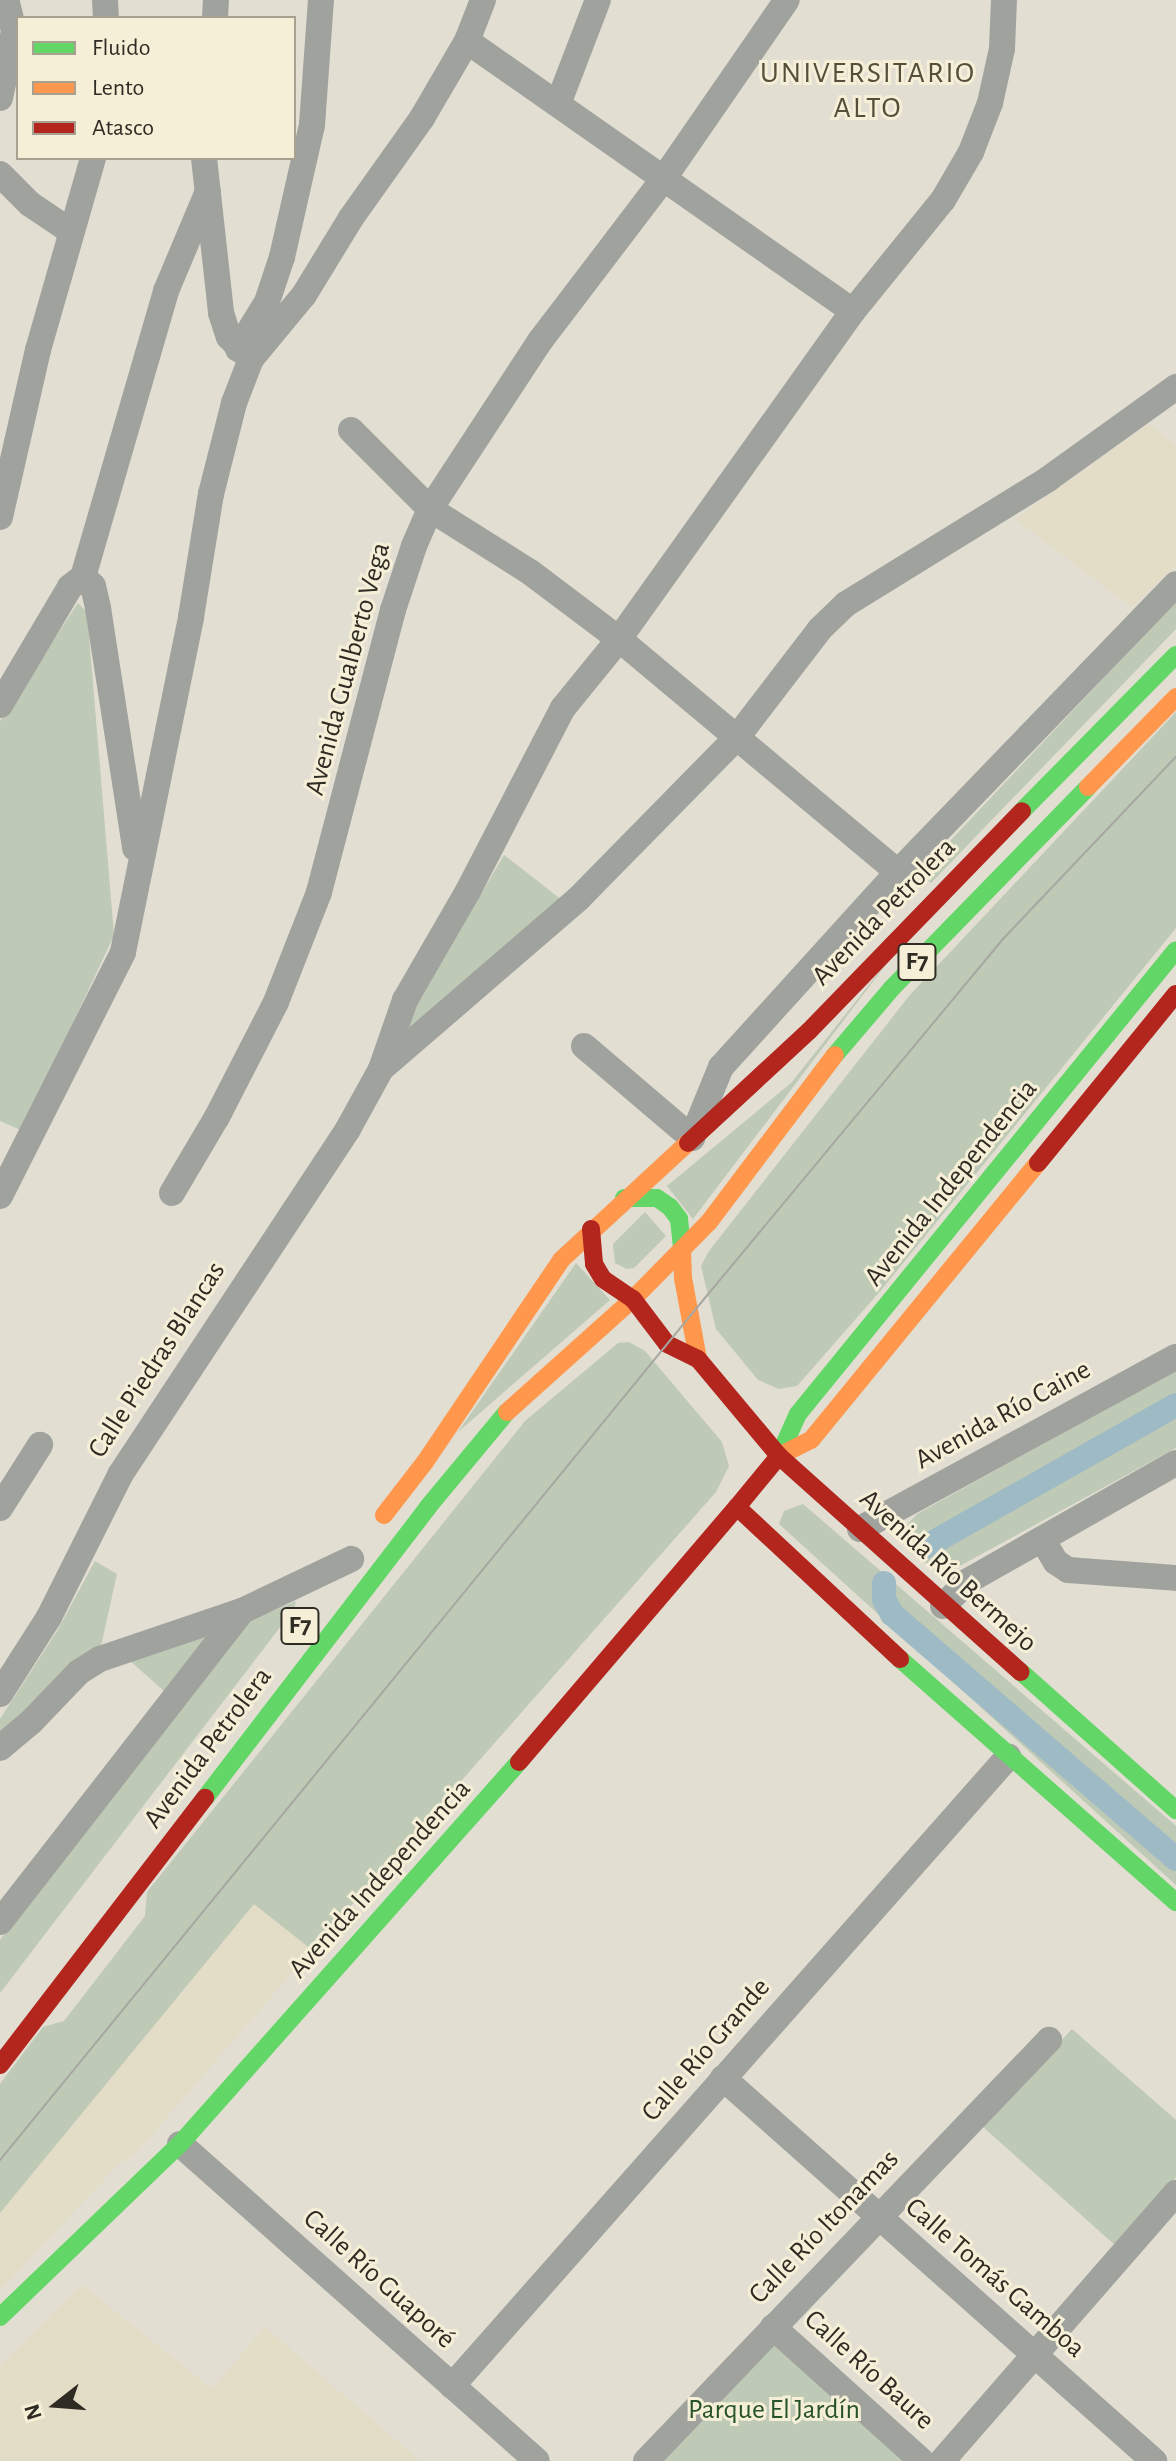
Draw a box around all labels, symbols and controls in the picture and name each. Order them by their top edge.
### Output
legend [16,16,296,160]
text: Fluido [92,36,151,60]
district label: UNIVERSITARIO ALTO [760,55,976,126]
text: Lento [92,76,144,100]
text: Atasco [92,116,154,140]
street label: Avenida Gualberto Vega [298,539,398,799]
street label: Avenida Petrolera [805,831,963,993]
road number: F7 [897,940,937,984]
street label: Avenida Independencia [857,1073,1045,1293]
street label: Calle Piedras Blancas [81,1256,233,1464]
street label: Avenida Río Caine [909,1353,1097,1477]
street label: Avenida Río Bermejo [852,1483,1044,1659]
road number: F7 [280,1604,320,1648]
street label: Avenida Petrolera [137,1661,279,1835]
street label: Avenida Independencia [282,1773,478,1985]
street label: Calle Río Grande [635,1971,777,2129]
street label: Calle Río Itonamas [742,2143,906,2311]
street label: Calle Tomás Gamboa [898,2191,1092,2365]
street label: Calle Río Guaporé [296,2202,462,2356]
street label: Calle Río Baure [797,2303,941,2437]
north arrow [16,2365,96,2445]
park label: Parque El Jardín [688,2393,860,2427]
text: N [20,2401,46,2423]

